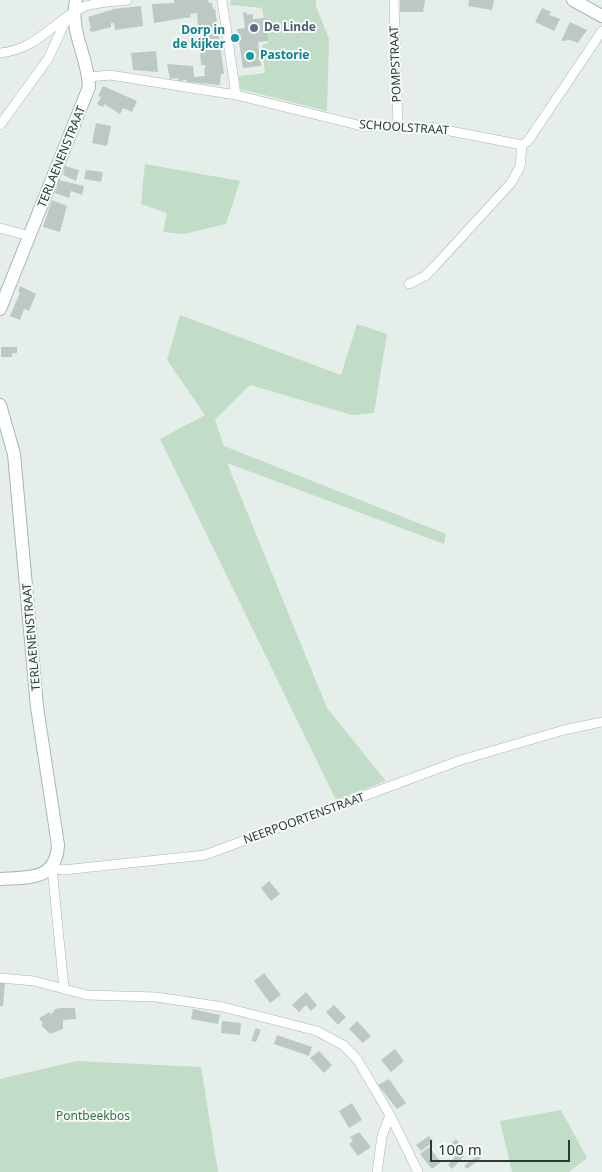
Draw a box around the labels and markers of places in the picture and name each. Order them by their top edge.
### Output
place label: De Linde [264,21,316,35]
marker: De Linde [248,22,260,34]
place label: Dorp in de kijker [173,24,225,52]
marker: Dorp in de kijker [229,32,241,44]
place label: Pastorie [260,49,309,63]
marker: Pastorie [244,50,256,62]

